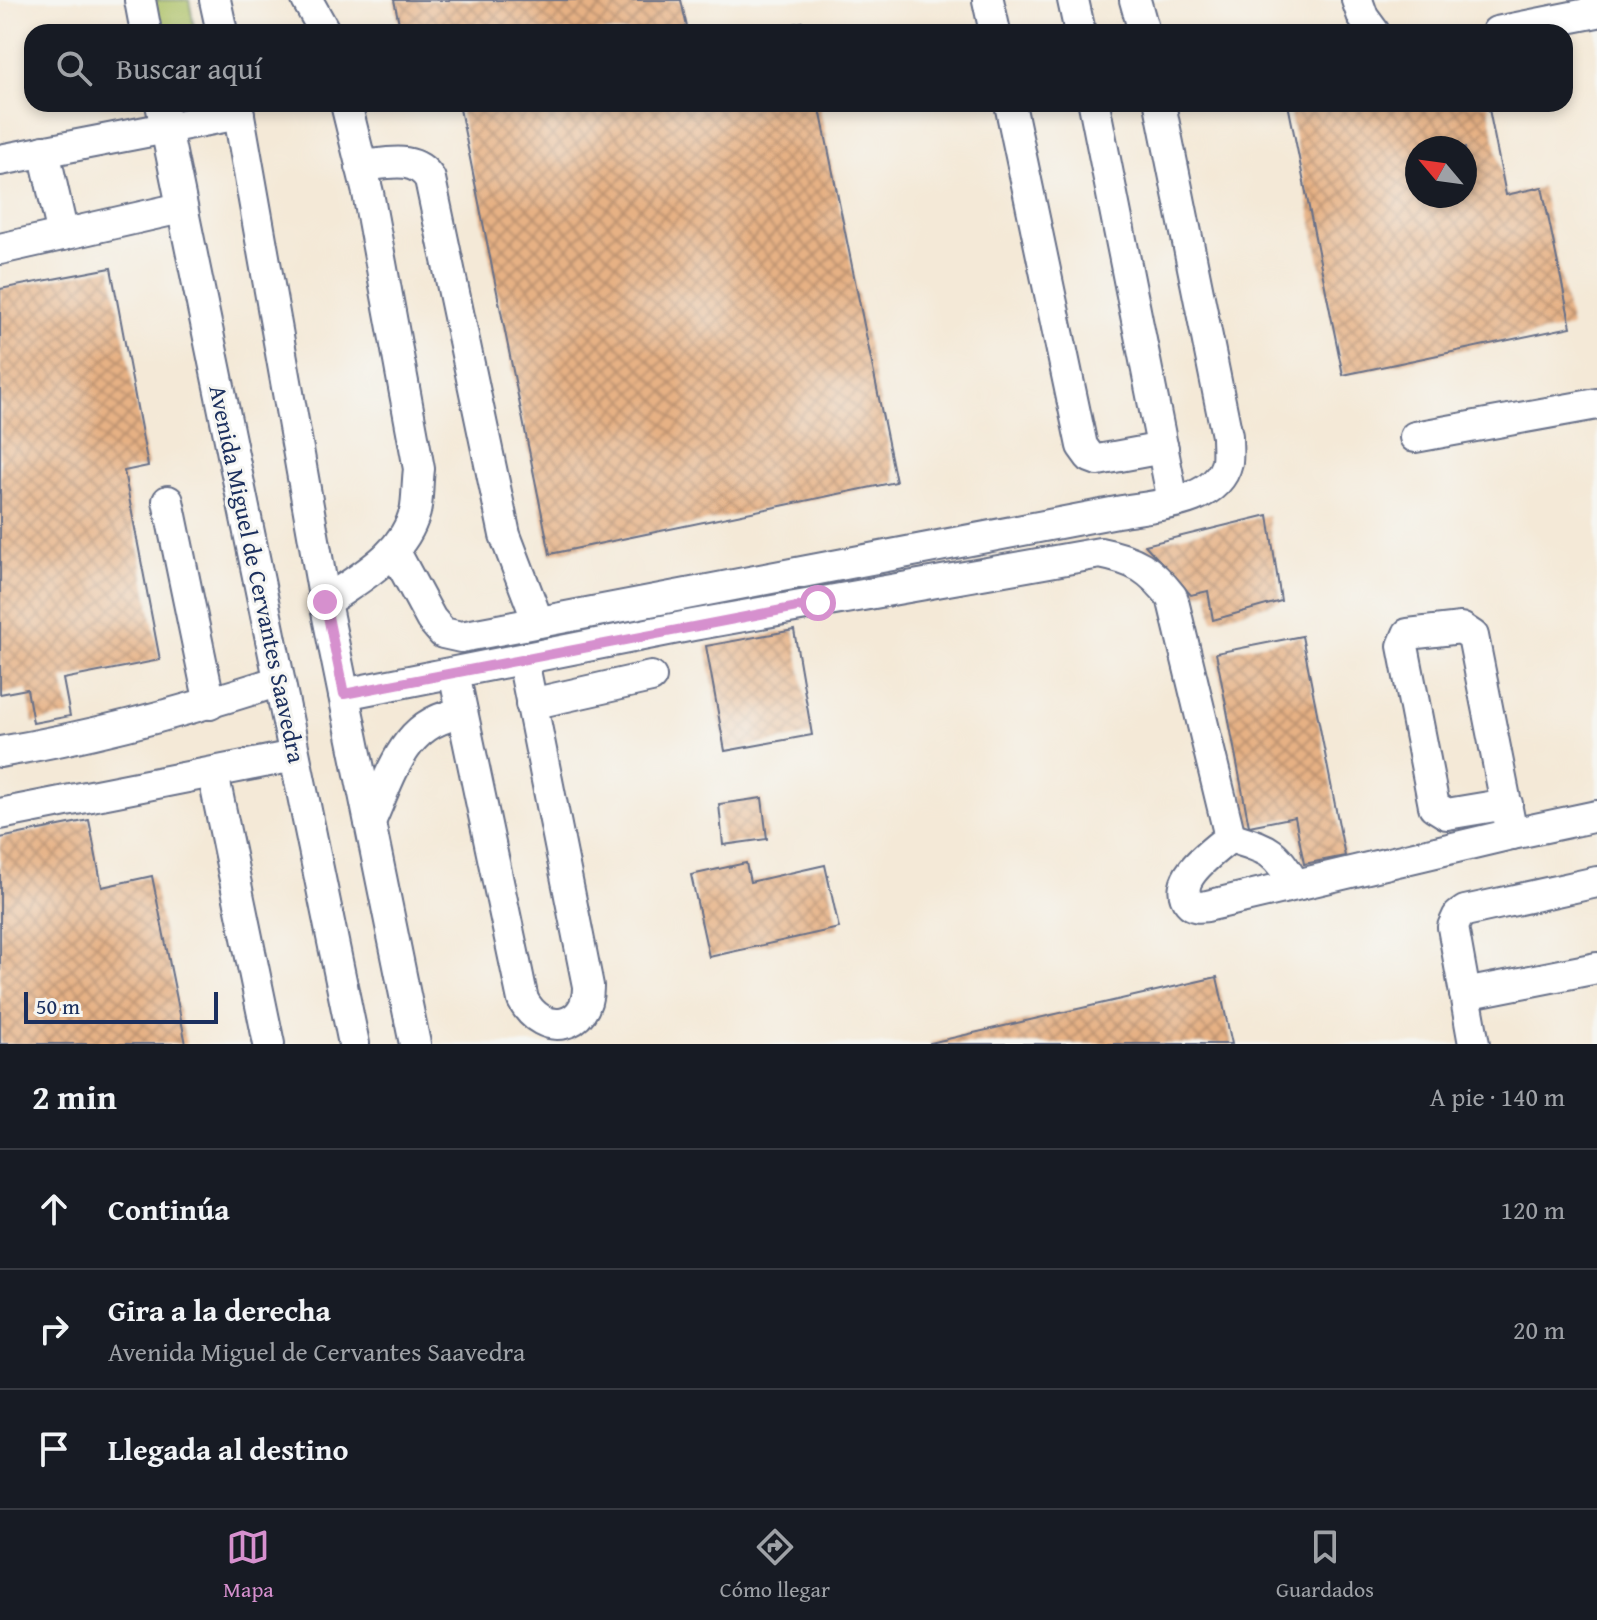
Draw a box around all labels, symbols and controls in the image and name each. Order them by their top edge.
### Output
search box [24,24,1573,112]
icon: search [52,46,96,90]
text: Buscar aquí [116,46,262,90]
north arrow [1405,136,1477,208]
street label: Avenida Miguel de Cervantes Saavedra [200,382,315,767]
route end [307,584,343,620]
route start [800,585,836,621]
scale bar [24,988,218,1024]
text: 50 m [36,990,80,1022]
text: 2 min [32,1072,117,1121]
text: A pie · 140 m [1430,1077,1565,1116]
icon: ahead [32,1187,76,1231]
text: Continúa [108,1187,230,1231]
text: 120 m [1500,1190,1565,1229]
text: Gira a la derecha [108,1288,331,1332]
icon: right [32,1307,76,1351]
text: 20 m [1513,1310,1565,1349]
text: Avenida Miguel de Cervantes Saavedra [108,1332,525,1371]
icon: arrive [32,1427,76,1471]
text: Llegada al destino [108,1427,349,1471]
tab: Mapa [223,1525,274,1605]
tab: Cómo llegar [720,1525,830,1605]
tab: Guardados [1276,1525,1374,1605]

